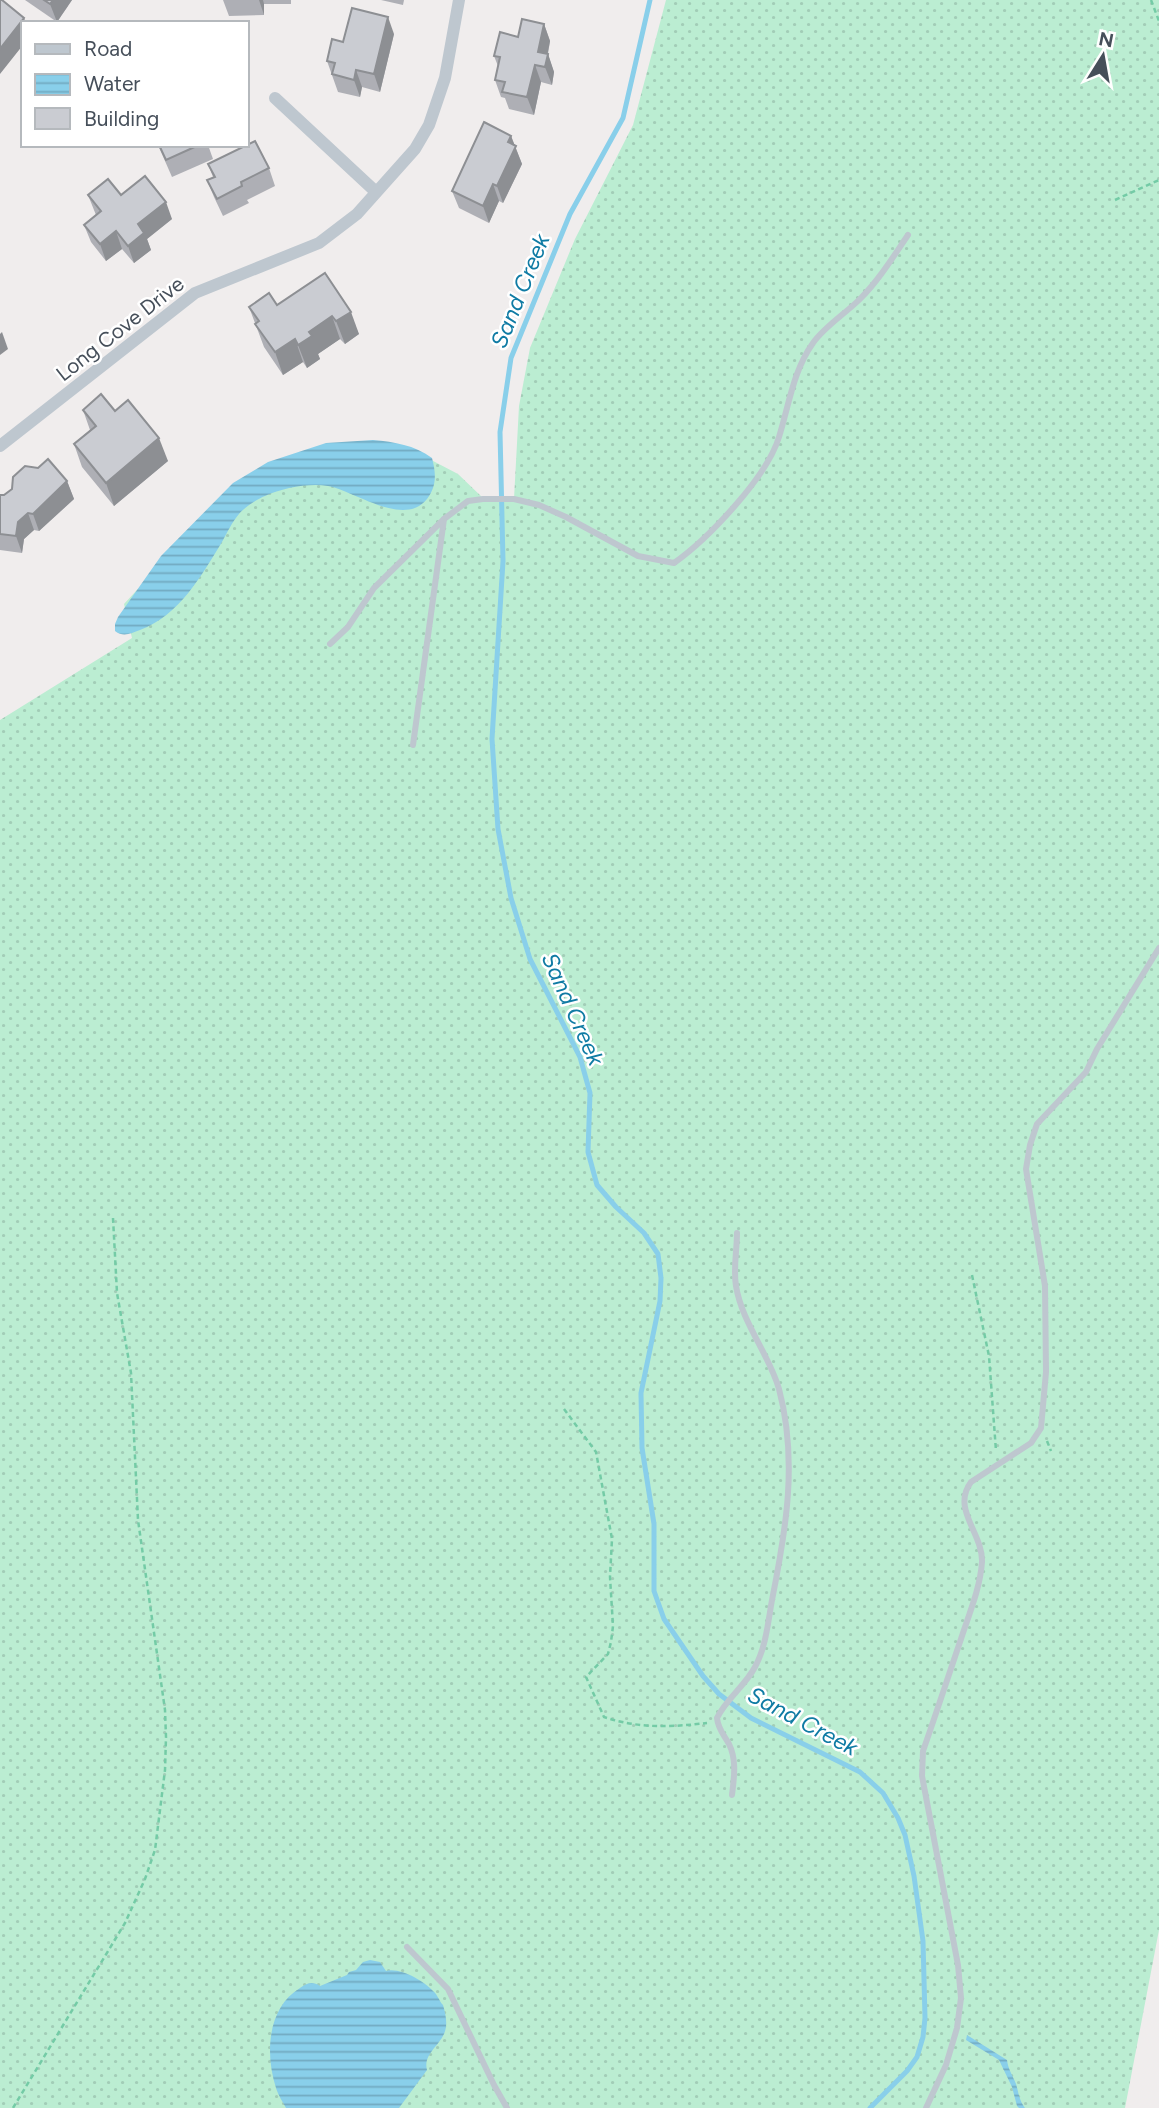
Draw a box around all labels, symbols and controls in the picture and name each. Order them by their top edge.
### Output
legend [21,21,248,147]
north arrow [1068,21,1138,91]
text: N [1097,27,1116,52]
text: Road [84,36,132,61]
text: Water [84,71,140,96]
text: Building [84,106,159,131]
water label: Sand Creek [484,229,556,352]
street label: Long Cove Drive [51,271,189,386]
water label: Sand Creek [536,948,611,1070]
water label: Sand Creek [743,1680,863,1762]

